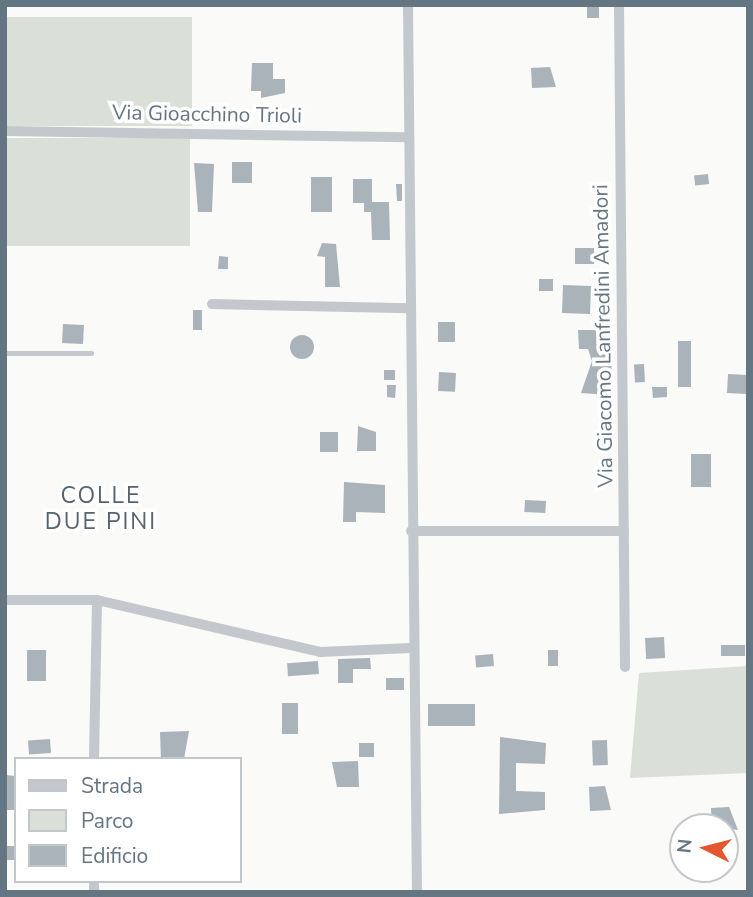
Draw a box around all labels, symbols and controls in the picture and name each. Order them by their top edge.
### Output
street label: Via Gioacchino Trioli [112,100,302,128]
street label: Via Giacomo Lanfredini Amadori [588,184,618,488]
district label: COLLE DUE PINI [46,482,156,536]
legend [14,757,242,883]
text: Strada [81,772,143,800]
text: Parco [81,807,134,835]
north arrow [669,813,739,883]
text: N [671,838,699,854]
text: Edificio [81,842,148,870]

